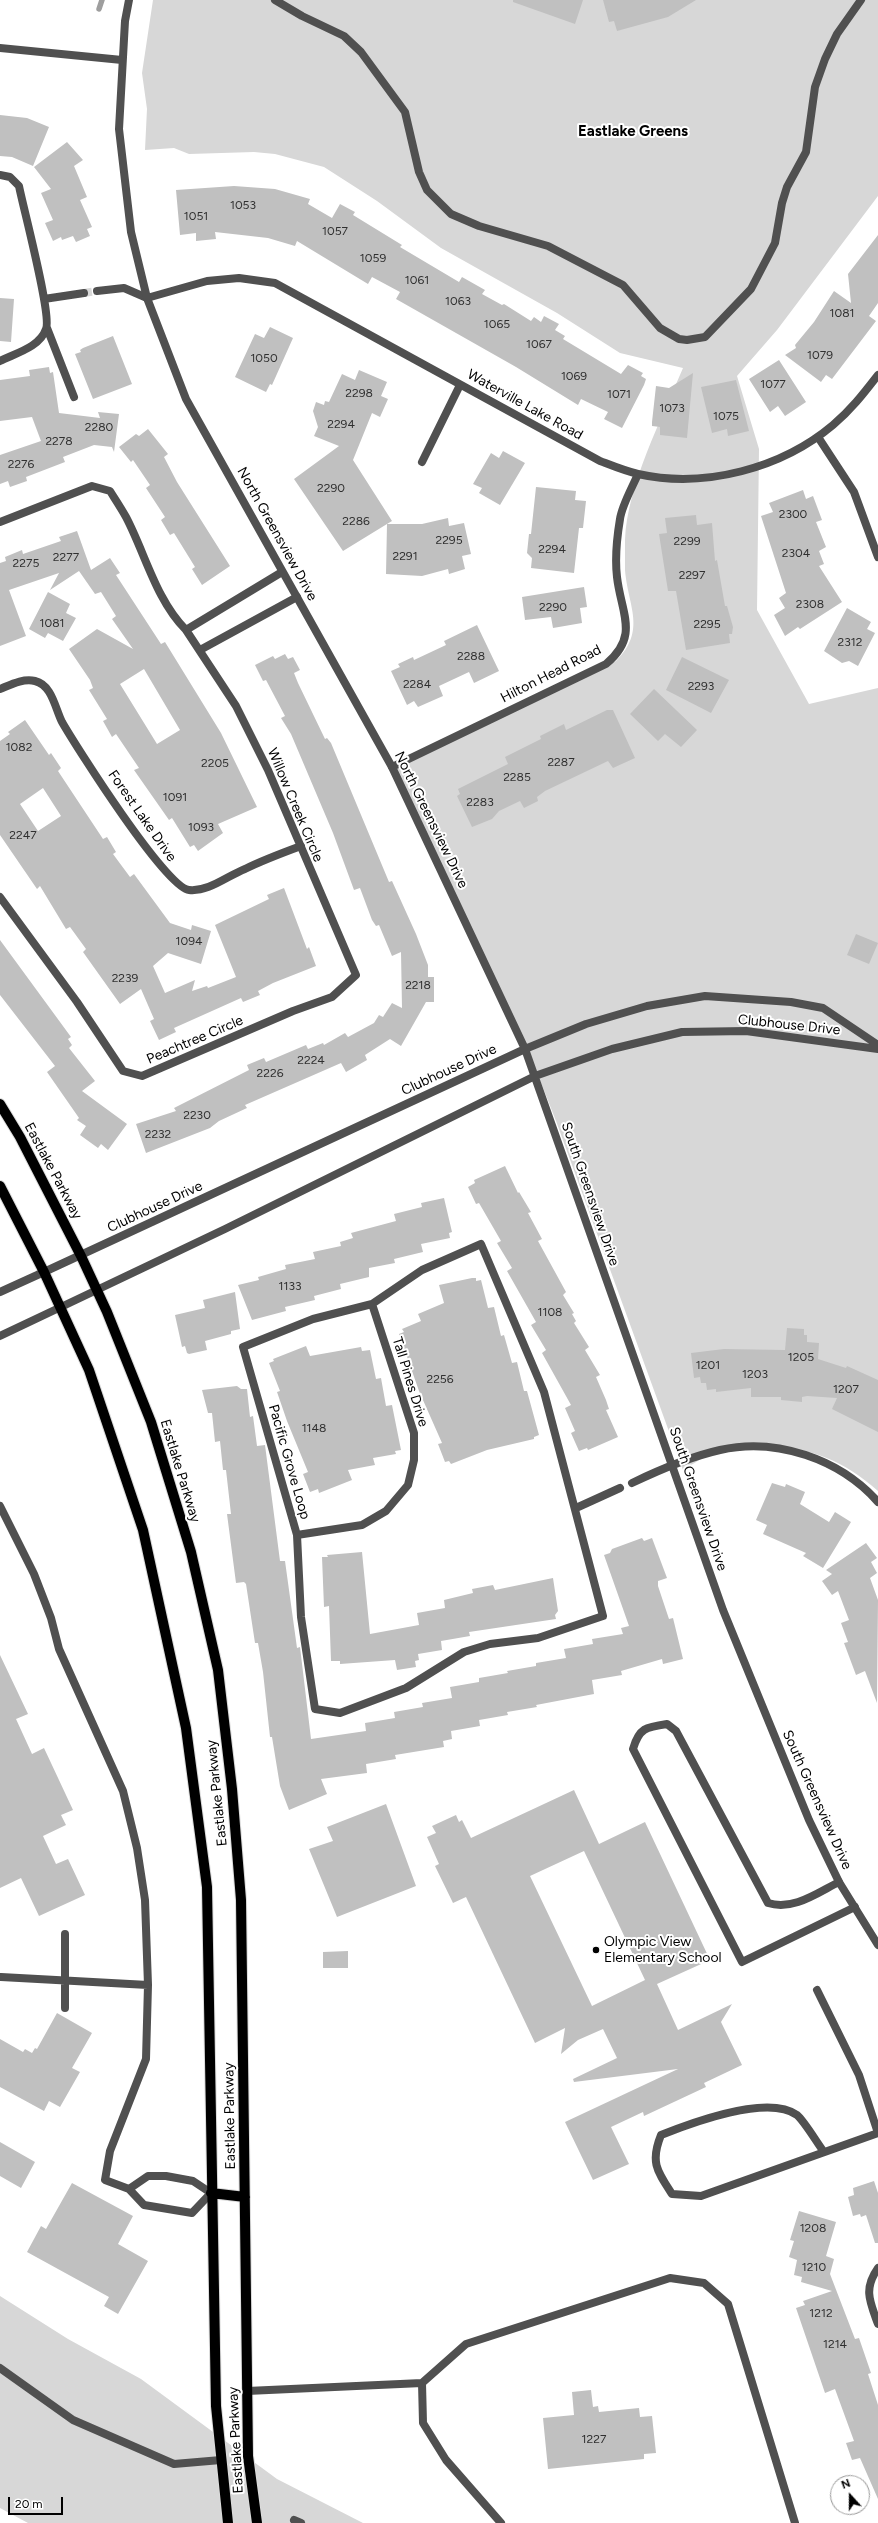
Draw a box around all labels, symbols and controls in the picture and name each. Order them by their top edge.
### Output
district label: Eastlake Greens [578,123,688,141]
house number: 1053 [230,198,256,212]
house number: 1051 [184,209,208,223]
house number: 1057 [322,224,348,238]
house number: 1059 [360,251,386,265]
house number: 1061 [405,273,429,287]
house number: 1063 [445,294,471,308]
house number: 1081 [830,306,854,320]
house number: 1065 [484,317,510,331]
house number: 1067 [526,337,552,351]
house number: 1079 [807,348,833,362]
house number: 1050 [250,351,278,365]
street label: Waterville Lake Road [464,366,586,444]
house number: 1069 [561,369,587,383]
house number: 1077 [760,377,786,391]
house number: 2298 [345,386,373,400]
house number: 1071 [607,387,631,401]
house number: 1073 [659,401,685,415]
house number: 1075 [713,409,739,423]
house number: 2294 [327,417,355,431]
house number: 2280 [85,420,113,434]
house number: 2278 [45,434,73,448]
house number: 2276 [8,457,34,471]
street label: North Greensview Drive [233,464,321,604]
house number: 2290 [317,481,345,495]
house number: 2300 [779,507,807,521]
house number: 2286 [342,514,370,528]
house number: 2295 [435,533,463,547]
house number: 2299 [674,534,700,548]
house number: 2294 [538,542,566,556]
house number: 2304 [782,546,810,560]
house number: 2291 [392,549,418,563]
house number: 2277 [53,550,79,564]
house number: 2275 [13,556,39,570]
house number: 2297 [679,568,705,582]
house number: 2308 [796,597,824,611]
house number: 2290 [539,600,567,614]
house number: 1081 [40,616,64,630]
house number: 2295 [693,617,721,631]
house number: 2312 [838,635,862,649]
street label: Hilton Head Road [498,641,604,707]
house number: 2288 [457,649,485,663]
house number: 2284 [403,677,431,691]
house number: 2293 [688,679,714,693]
house number: 1082 [6,740,32,754]
street label: Willow Creek Circle [263,746,327,864]
street label: North Greensview Drive [391,749,471,891]
house number: 2287 [547,755,575,769]
house number: 2205 [201,756,229,770]
street label: Forest Lake Drive [104,767,180,865]
house number: 2285 [503,770,531,784]
house number: 1091 [163,790,187,804]
house number: 2283 [466,795,494,809]
house number: 1093 [188,820,214,834]
house number: 2247 [9,828,37,842]
house number: 1094 [176,934,202,948]
house number: 2239 [112,971,138,985]
house number: 2218 [405,978,431,992]
street label: Clubhouse Drive [737,1011,841,1039]
street label: Peachtree Circle [144,1012,246,1068]
street label: Clubhouse Drive [399,1041,499,1099]
house number: 2224 [297,1053,325,1067]
house number: 2226 [257,1066,283,1080]
house number: 2230 [183,1108,211,1122]
street label: Eastlake Parkway [20,1120,86,1222]
street label: South Greensview Drive [557,1120,623,1268]
house number: 2232 [145,1127,171,1141]
street label: Clubhouse Drive [105,1178,205,1236]
house number: 1133 [279,1279,301,1293]
house number: 1108 [538,1305,562,1319]
street label: Tall Pines Drive [388,1335,432,1429]
house number: 1205 [788,1350,814,1364]
house number: 1201 [696,1358,720,1372]
house number: 1203 [742,1367,768,1381]
house number: 2256 [426,1372,454,1386]
house number: 1207 [833,1382,859,1396]
street label: Pacific Grove Loop [265,1403,313,1521]
street label: Eastlake Parkway [156,1417,204,1525]
house number: 1148 [302,1421,326,1435]
street label: South Greensview Drive [665,1425,731,1573]
street label: South Greensview Drive [779,1728,855,1872]
street label: Eastlake Parkway [203,1739,231,1847]
place label: Olympic View Elementary School [604,1934,722,1966]
marker: Olympic View Elementary School [591,1945,601,1955]
street label: Eastlake Parkway [221,2062,239,2170]
house number: 1208 [800,2221,826,2235]
house number: 1210 [802,2260,826,2274]
house number: 1212 [809,2306,833,2320]
house number: 1214 [823,2337,847,2351]
street label: Eastlake Parkway [225,2386,247,2494]
house number: 1227 [582,2432,606,2446]
north arrow [830,2475,870,2515]
text: N [840,2477,852,2492]
scale bar [10,2489,65,2515]
text: 20 m [15,2497,43,2511]

